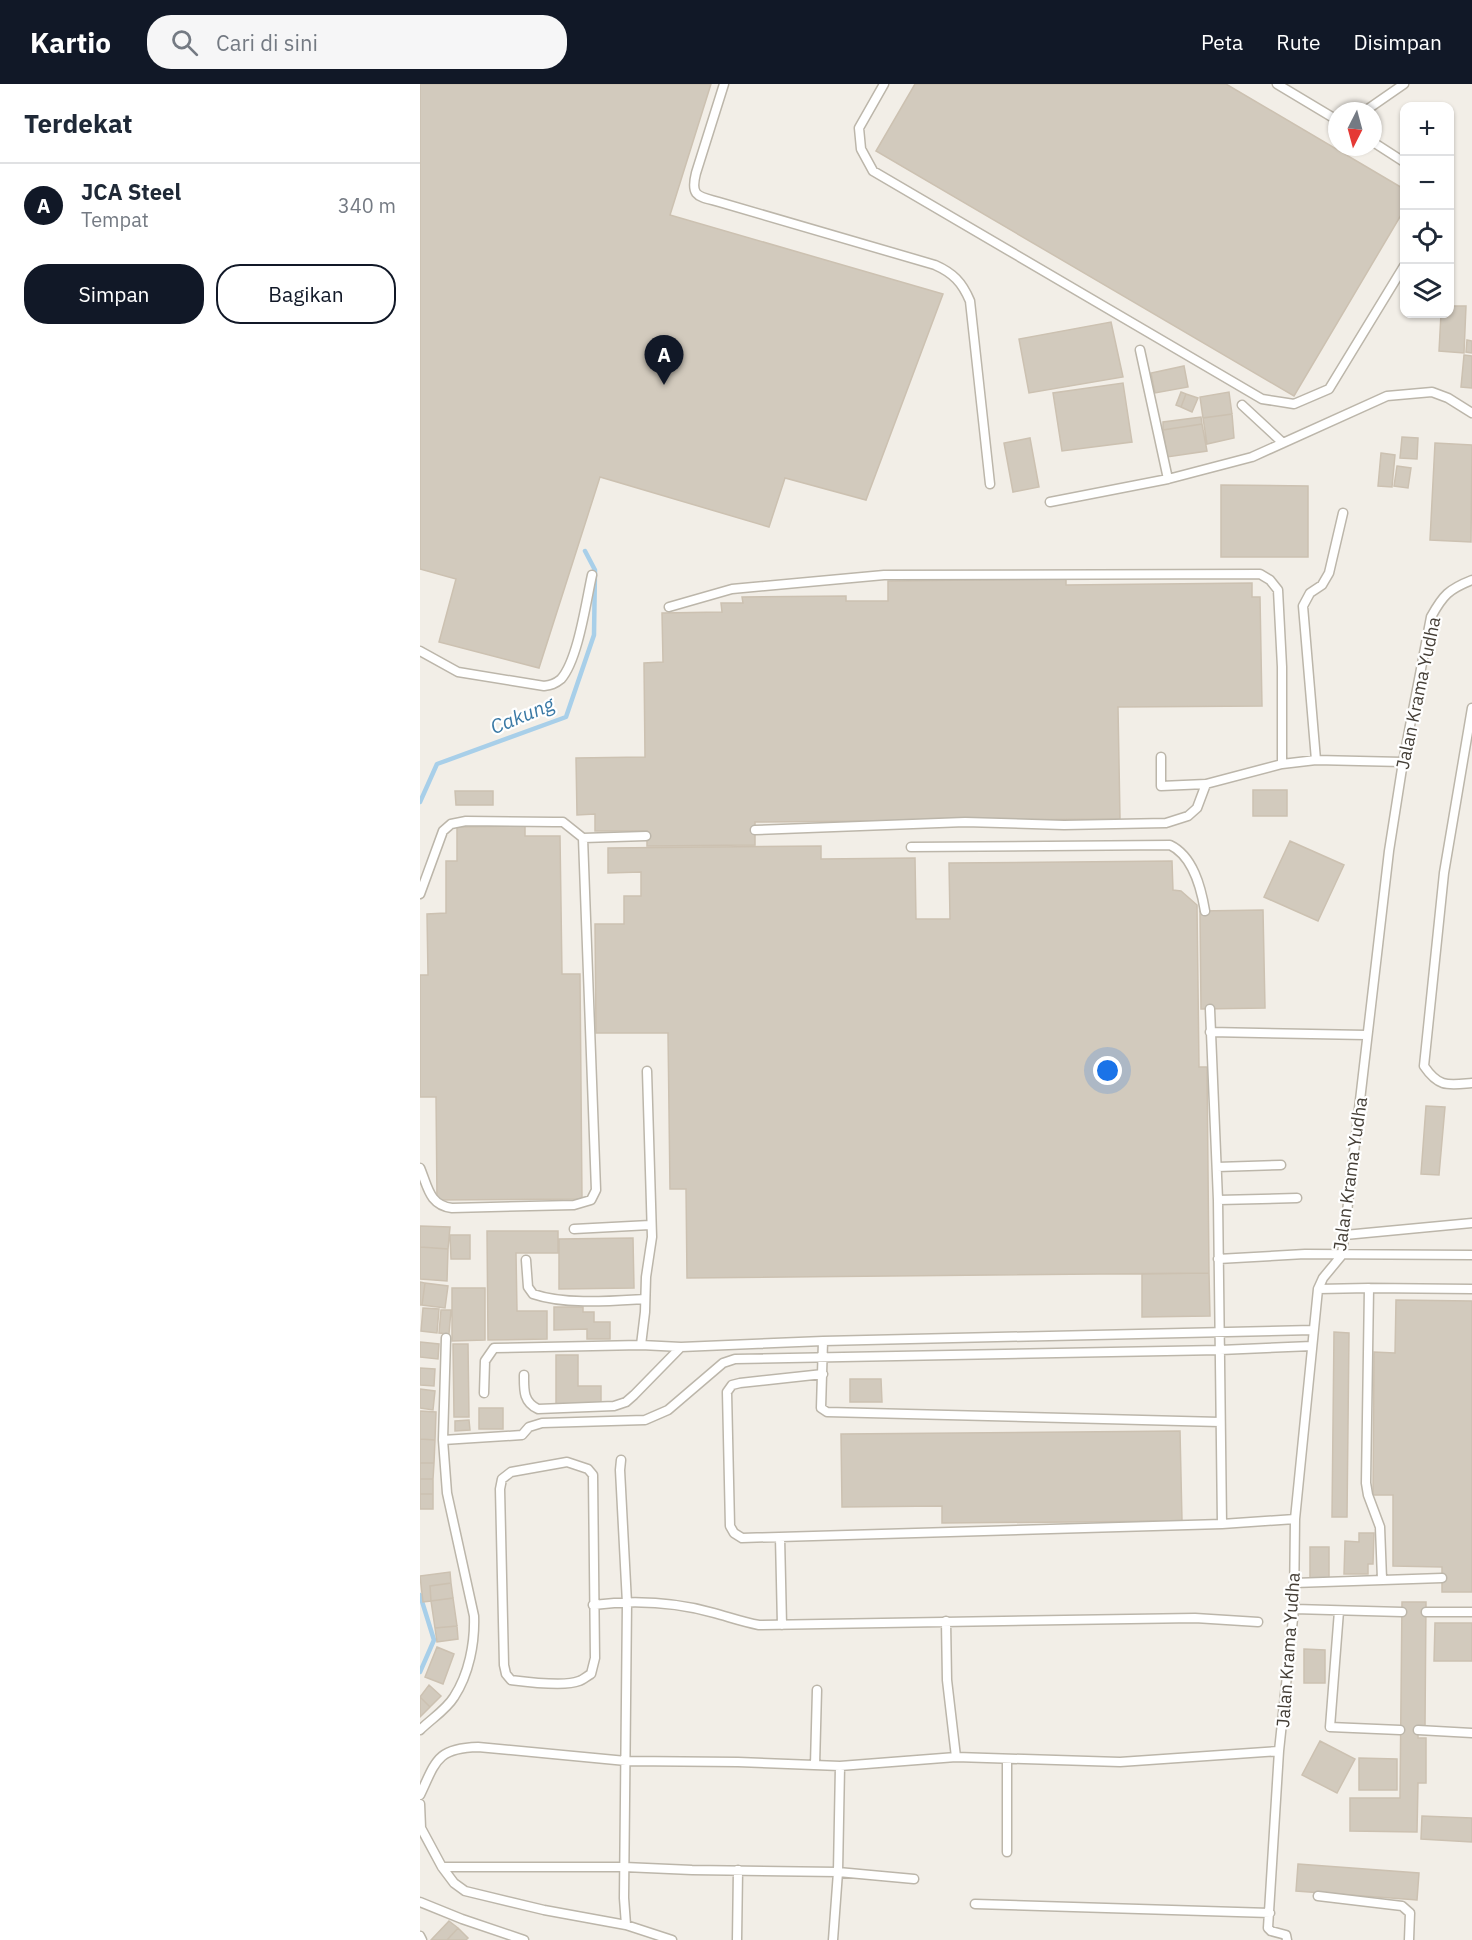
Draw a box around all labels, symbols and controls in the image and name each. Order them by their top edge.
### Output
search box [147,15,567,69]
text: Kartio [30,24,111,61]
icon: search [168,26,201,59]
text: Cari di sini [216,28,318,57]
text: Peta [1201,28,1243,56]
text: Rute [1276,28,1321,56]
text: Disimpan [1354,28,1442,56]
north arrow [1328,102,1382,156]
map controls [1400,102,1454,318]
button: + [1400,102,1454,156]
text: Terdekat [24,106,133,140]
button: − [1400,156,1454,210]
text: JCA Steel [81,177,181,206]
text: A [37,192,50,219]
text: 340 m [338,192,396,219]
text: Tempat [81,206,149,233]
button: locate [1400,210,1454,264]
button: Simpan [24,264,204,324]
button: Bagikan [216,264,396,324]
button: layers [1400,264,1454,318]
pin: A [644,336,684,385]
street label: Jalan Krama Yudha [1391,614,1445,771]
water label: Cakung [486,690,559,740]
your location [1093,1056,1122,1085]
street label: Jalan Krama Yudha [1328,1095,1372,1253]
street label: Jalan Krama Yudha [1271,1571,1305,1728]

